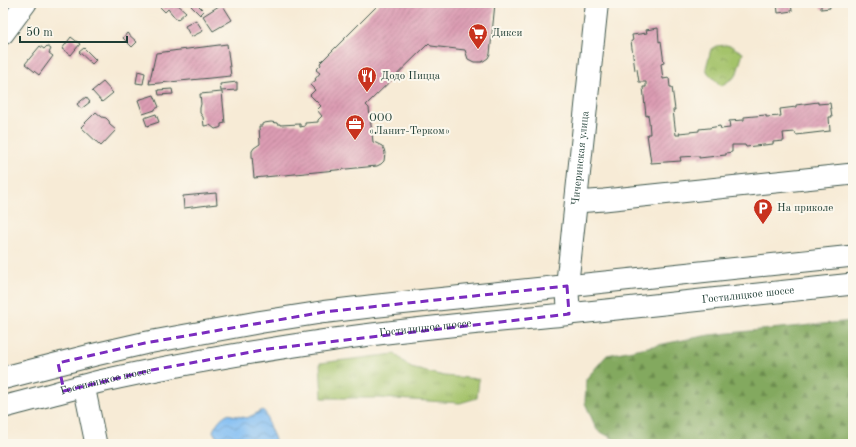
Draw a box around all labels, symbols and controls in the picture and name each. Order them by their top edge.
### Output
scale bar [20,18,127,44]
supermarket icon: Дикси [467,22,489,50]
text: 50 m [26,26,53,39]
place label: Дикси [492,28,522,39]
restaurant icon: Додо Пицца [356,65,378,93]
place label: Додо Пицца [381,71,441,82]
street label: Чичеринская улица [570,110,591,206]
office icon: ООО «Ланит-Терком» [344,113,366,141]
place label: ООО «Ланит-Терком» [369,113,450,137]
parking icon: На приколе [752,197,774,225]
place label: На приколе [777,203,833,214]
street label: Гостилицкое шоссе [701,285,795,305]
street label: Гостилицкое шоссе [378,318,472,339]
street label: Гостилицкое шоссе [59,365,152,397]

